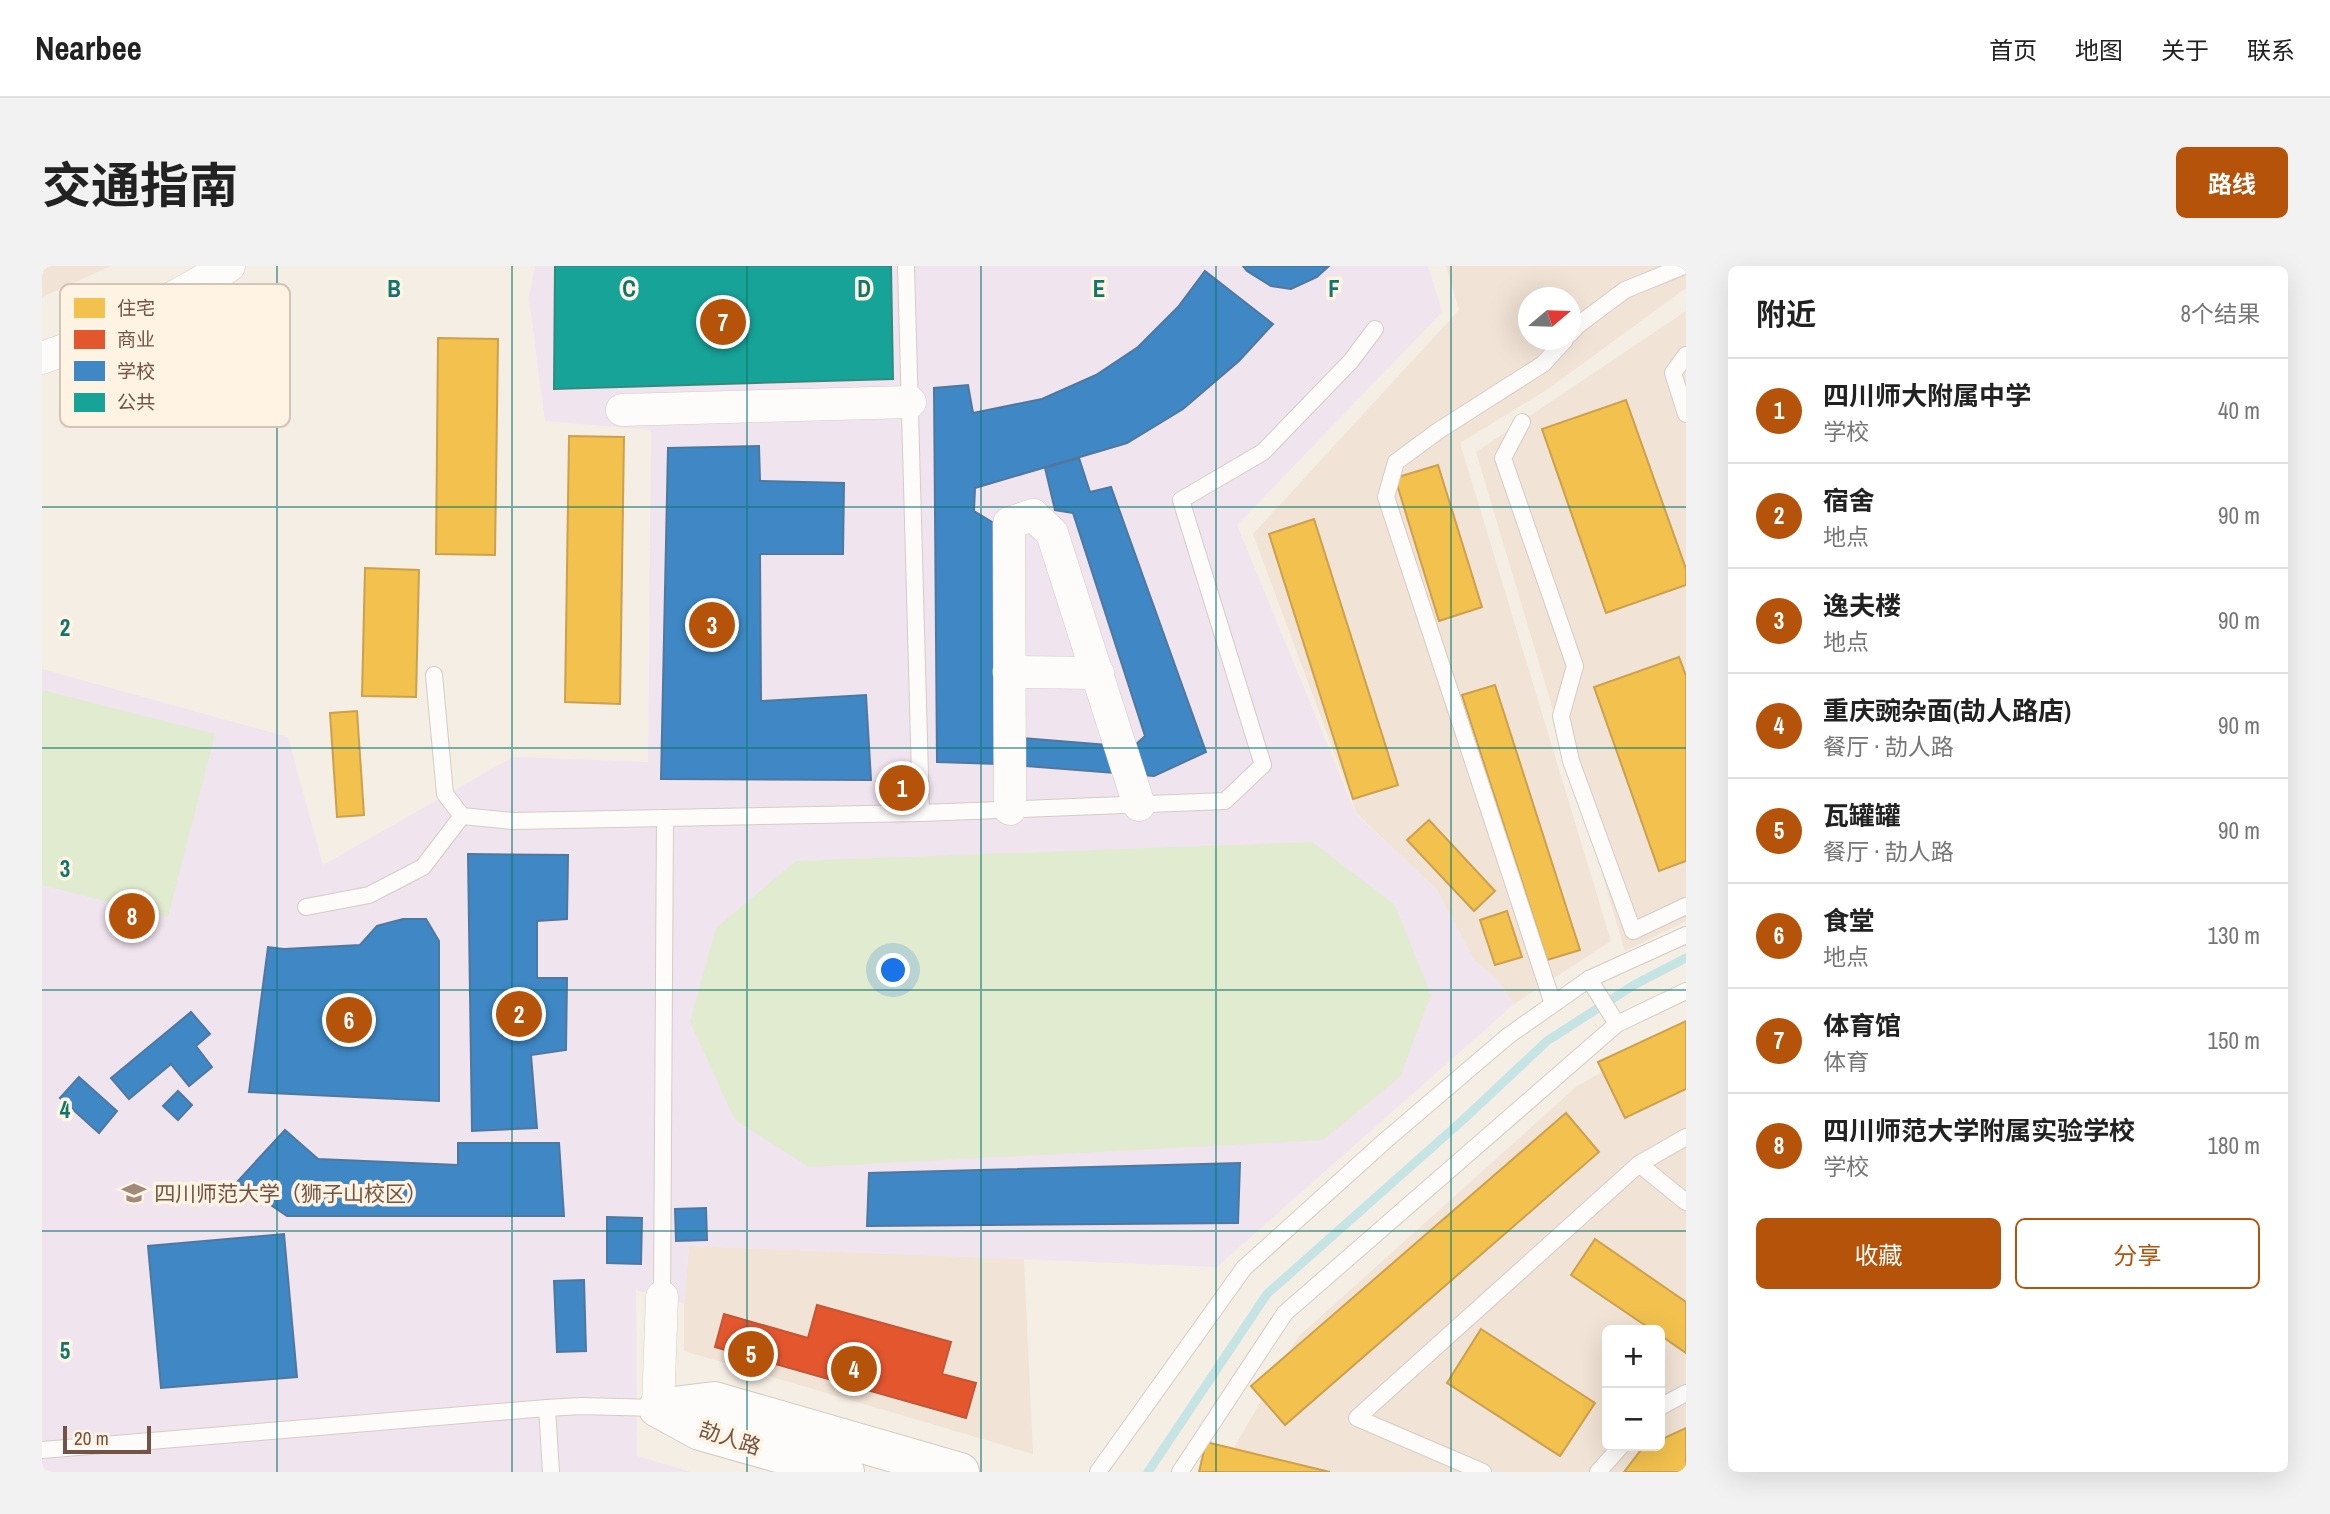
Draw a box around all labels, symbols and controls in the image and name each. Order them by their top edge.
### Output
text: Nearbee [35,26,142,70]
text: 首页 [1989,34,2037,66]
text: 地图 [2075,34,2123,66]
text: 关于 [2161,34,2209,66]
text: 联系 [2247,34,2295,66]
button: 路线 [2176,147,2288,218]
text: 交通指南 [42,152,238,218]
text: B [387,273,401,304]
text: C [622,273,636,304]
text: D [857,273,871,304]
text: E [1093,273,1105,304]
text: F [1328,273,1340,304]
legend [60,284,290,427]
north arrow [1518,287,1581,350]
text: 附近 [1756,294,1816,334]
text: 住宅 [117,295,155,321]
pin: 7 [700,296,746,348]
text: 8个结果 [2181,298,2260,329]
text: 商业 [117,326,155,352]
text: 学校 [117,358,155,384]
text: 四川师大附属中学 [1823,378,2031,413]
text: 公共 [117,389,155,415]
text: 1 [1774,395,1784,426]
text: 40 m [2218,395,2260,426]
text: 学校 [1823,416,1869,447]
text: 宿舍 [1823,483,1875,518]
text: 2 [1774,500,1784,531]
text: 90 m [2218,500,2260,531]
text: 地点 [1823,521,1869,552]
text: 逸夫楼 [1823,588,1901,623]
pin: 3 [689,599,735,651]
text: 3 [1774,605,1784,636]
text: 90 m [2218,605,2260,636]
text: 2 [60,612,70,643]
text: 地点 [1823,626,1869,657]
text: 重庆豌杂面(劼人路店) [1823,693,2071,728]
text: 4 [1774,710,1784,741]
text: 90 m [2218,710,2260,741]
text: 餐厅 · 劼人路 [1823,731,1954,762]
pin: 1 [879,762,925,814]
text: 瓦罐罐 [1823,798,1901,833]
text: 5 [1774,815,1784,846]
text: 90 m [2218,815,2260,846]
text: 餐厅 · 劼人路 [1823,836,1954,867]
text: 3 [60,853,70,884]
pin: 8 [109,890,155,942]
text: 食堂 [1823,903,1875,938]
text: 6 [1774,920,1784,951]
text: 130 m [2208,920,2260,951]
text: 地点 [1823,941,1869,972]
your location [876,953,910,987]
pin: 2 [496,988,542,1040]
pin: 6 [326,994,372,1046]
text: 体育馆 [1823,1008,1901,1043]
text: 7 [1774,1025,1784,1056]
text: 150 m [2208,1025,2260,1056]
text: 体育 [1823,1046,1869,1077]
text: 4 [60,1094,71,1125]
text: 四川师范大学附属实验学校 [1823,1113,2135,1148]
text: 8 [1774,1130,1784,1161]
text: 180 m [2208,1130,2260,1161]
text: 学校 [1823,1151,1869,1182]
school or university icon: 四川师范大学（狮子山校区） [120,1179,148,1207]
place label: 四川师范大学（狮子山校区） [154,1179,427,1208]
button: 收藏 [1756,1218,2001,1289]
button: 分享 [2015,1218,2260,1289]
map controls [1602,1325,1665,1451]
button: + [1602,1325,1665,1388]
pin: 5 [728,1328,774,1380]
text: 5 [60,1335,70,1366]
pin: 4 [831,1343,877,1395]
button: − [1602,1388,1665,1451]
street label: 劼人路 [696,1414,764,1462]
scale bar [63,1423,150,1455]
text: 20 m [74,1425,109,1451]

